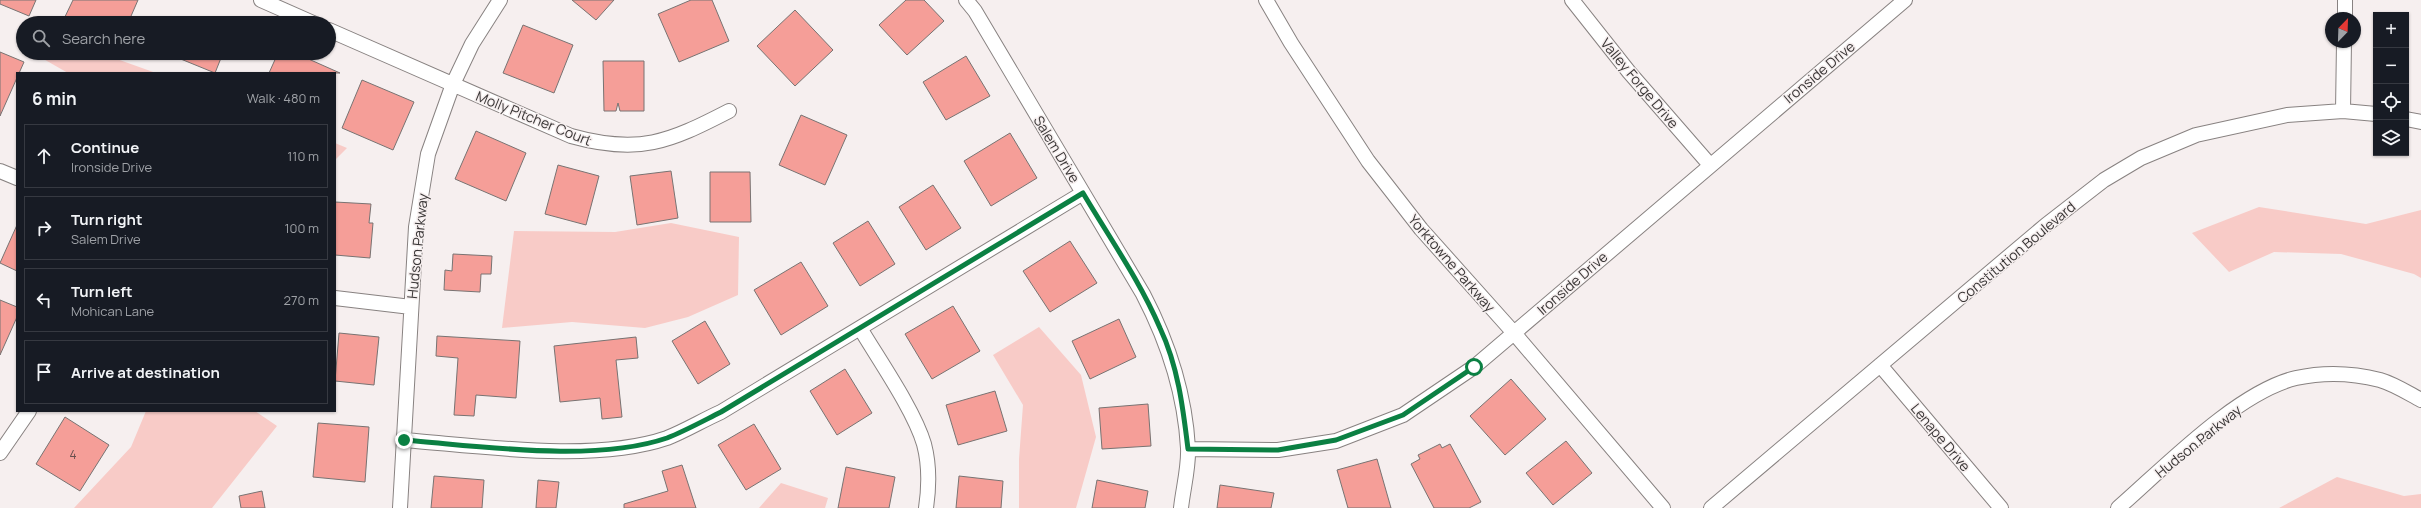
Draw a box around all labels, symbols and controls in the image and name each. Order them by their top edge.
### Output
north arrow [2325,12,2361,48]
map controls [2373,12,2409,156]
button: + [2373,12,2409,48]
search box [16,16,336,60]
icon: search [30,27,52,49]
text: Search here [62,28,145,49]
street label: Valley Forge Drive [1597,34,1683,132]
street label: Ironside Drive [1779,37,1859,107]
button: − [2373,48,2409,84]
button: locate [2373,84,2409,120]
street label: Molly Pitcher Court [473,86,595,150]
text: 6 min [32,87,77,110]
text: Walk · 480 m [247,89,320,107]
street label: Salem Drive [1030,112,1084,186]
button: layers [2373,120,2409,156]
text: Continue [71,137,139,158]
icon: ahead [33,145,55,167]
text: 110 m [287,147,319,165]
text: Ironside Drive [71,158,152,176]
street label: Hudson Parkway [402,192,432,300]
street label: Constitution Boulevard [1953,197,2079,307]
text: Turn right [71,209,142,230]
street label: Yorktowne Parkway [1404,210,1500,316]
icon: right [33,217,55,239]
text: 100 m [284,219,319,237]
text: Salem Drive [71,230,141,248]
street label: Ironside Drive [1533,247,1611,319]
text: Turn left [71,281,133,302]
icon: left [33,289,55,311]
text: 270 m [284,291,319,309]
text: Mohican Lane [71,302,154,320]
route start [1465,358,1483,376]
icon: arrive [33,361,55,383]
text: Arrive at destination [71,362,220,383]
street label: Lenape Drive [1907,399,1975,475]
street label: Hudson Parkway [2151,400,2246,482]
route end [395,431,413,449]
house number: 4 [69,446,77,463]

